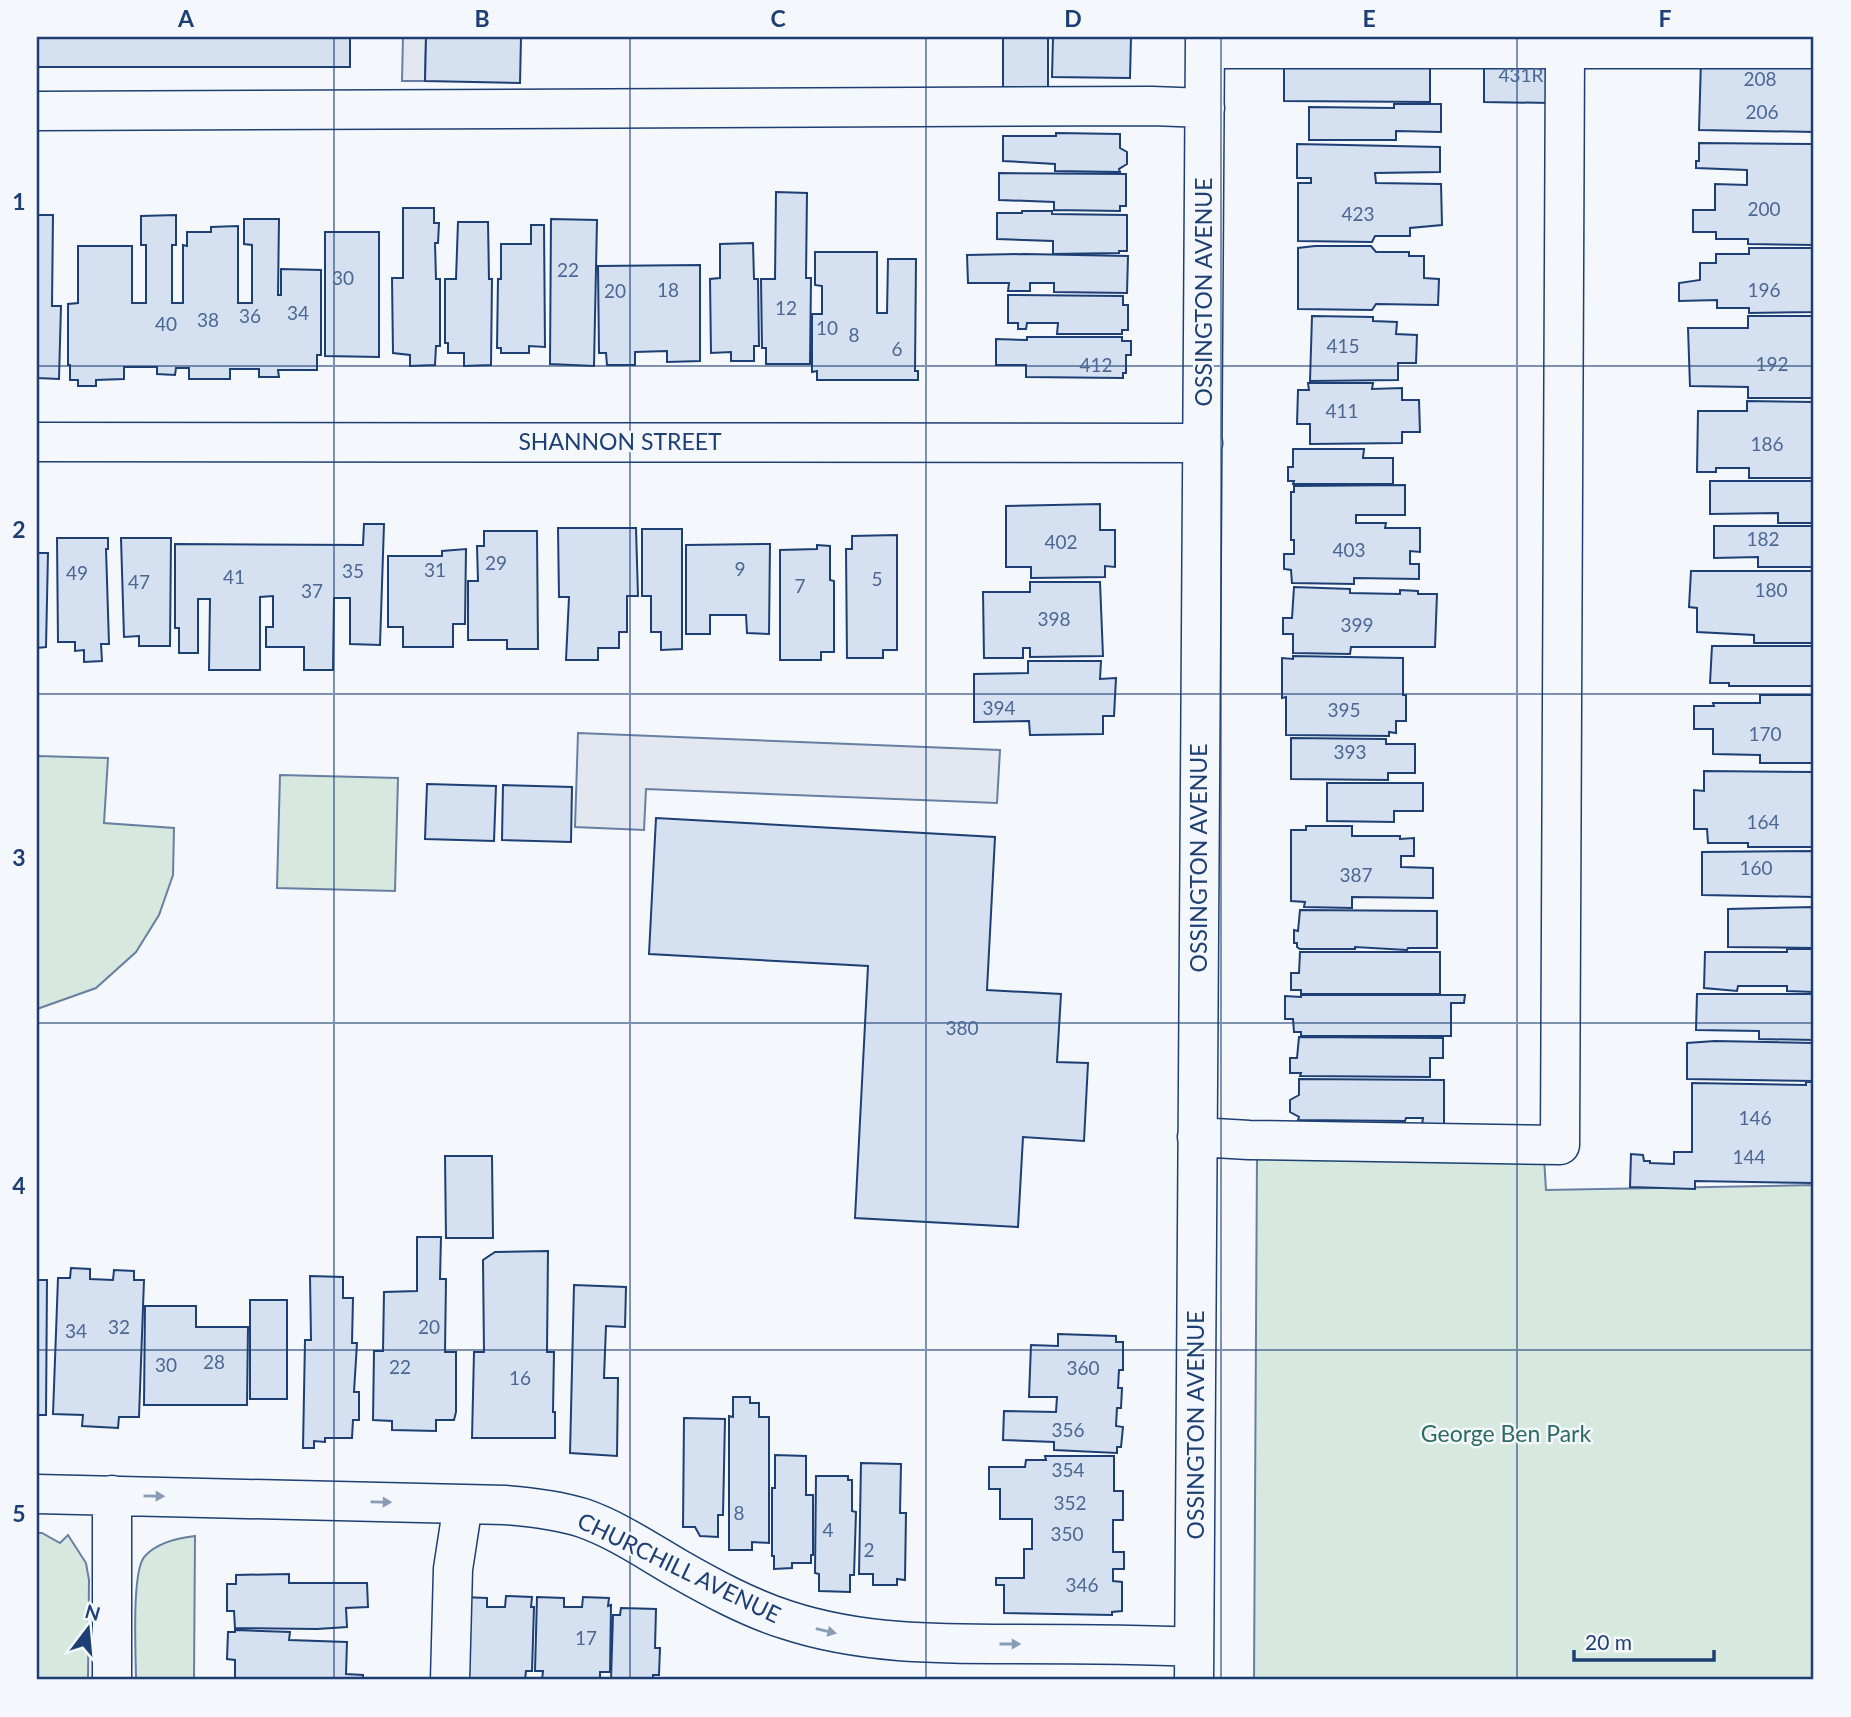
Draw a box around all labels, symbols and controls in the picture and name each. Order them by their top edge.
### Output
text: A [177,4,195,32]
text: B [474,4,490,32]
text: C [770,4,786,32]
text: D [1064,4,1082,32]
text: E [1362,4,1376,32]
text: F [1658,4,1672,32]
house number: 431R [1499,63,1544,86]
house number: 208 [1743,67,1777,90]
house number: 206 [1745,100,1779,123]
street label: OSSINGTON AVENUE [1189,178,1217,406]
text: 1 [12,187,26,215]
house number: 200 [1747,197,1781,220]
house number: 423 [1341,202,1375,225]
house number: 22 [557,258,579,281]
house number: 30 [332,266,354,289]
house number: 18 [657,278,679,301]
house number: 196 [1747,278,1781,301]
house number: 20 [604,279,626,302]
house number: 12 [775,296,797,319]
house number: 34 [287,301,309,324]
house number: 36 [239,304,261,327]
house number: 38 [197,308,219,331]
house number: 40 [155,312,177,335]
house number: 10 [816,316,838,339]
house number: 8 [848,323,860,346]
house number: 415 [1326,334,1360,357]
house number: 6 [891,337,903,360]
house number: 192 [1755,352,1789,375]
house number: 412 [1079,353,1113,376]
house number: 411 [1325,399,1359,422]
street label: SHANNON STREET [518,427,722,455]
house number: 186 [1750,432,1784,455]
text: 2 [12,515,26,543]
house number: 182 [1746,527,1780,550]
house number: 402 [1044,530,1078,553]
house number: 403 [1332,538,1366,561]
house number: 29 [485,551,507,574]
house number: 9 [734,557,746,580]
house number: 31 [424,558,446,581]
house number: 35 [342,559,364,582]
house number: 49 [66,561,88,584]
house number: 41 [223,565,245,588]
house number: 5 [871,567,883,590]
house number: 47 [128,570,150,593]
house number: 7 [794,574,806,597]
house number: 180 [1754,578,1788,601]
house number: 37 [301,579,323,602]
house number: 398 [1037,607,1071,630]
house number: 399 [1340,613,1374,636]
house number: 394 [982,696,1016,719]
house number: 395 [1327,698,1361,721]
house number: 170 [1748,722,1782,745]
house number: 393 [1333,740,1367,763]
street label: OSSINGTON AVENUE [1184,744,1212,972]
house number: 164 [1746,810,1780,833]
text: 3 [12,843,26,871]
house number: 160 [1739,856,1773,879]
house number: 387 [1339,863,1373,886]
house number: 380 [945,1016,979,1039]
house number: 146 [1738,1106,1772,1129]
house number: 144 [1732,1145,1766,1168]
text: 4 [12,1171,26,1199]
street label: OSSINGTON AVENUE [1181,1311,1209,1539]
house number: 32 [108,1315,130,1338]
house number: 20 [418,1315,440,1338]
house number: 34 [65,1319,87,1342]
house number: 28 [203,1350,225,1373]
house number: 30 [155,1353,177,1376]
house number: 22 [389,1355,411,1378]
house number: 360 [1066,1356,1100,1379]
house number: 16 [509,1366,531,1389]
house number: 356 [1051,1418,1085,1441]
park label: George Ben Park [1421,1419,1591,1447]
house number: 354 [1051,1458,1085,1481]
one-way arrow [143,1491,165,1502]
house number: 352 [1053,1491,1087,1514]
one-way arrow [371,1496,393,1508]
text: 5 [12,1499,26,1527]
house number: 8 [733,1501,745,1524]
street label: CHURCHILL AVENUE [573,1506,786,1628]
house number: 4 [822,1518,834,1541]
house number: 350 [1050,1522,1084,1545]
house number: 2 [863,1538,875,1561]
house number: 346 [1065,1573,1099,1596]
north arrow [52,1594,122,1664]
text: N [83,1599,103,1625]
scale bar [1574,1619,1714,1663]
house number: 17 [575,1626,597,1649]
one-way arrow [815,1626,837,1637]
text: 20 m [1585,1629,1632,1654]
one-way arrow [999,1638,1021,1650]

